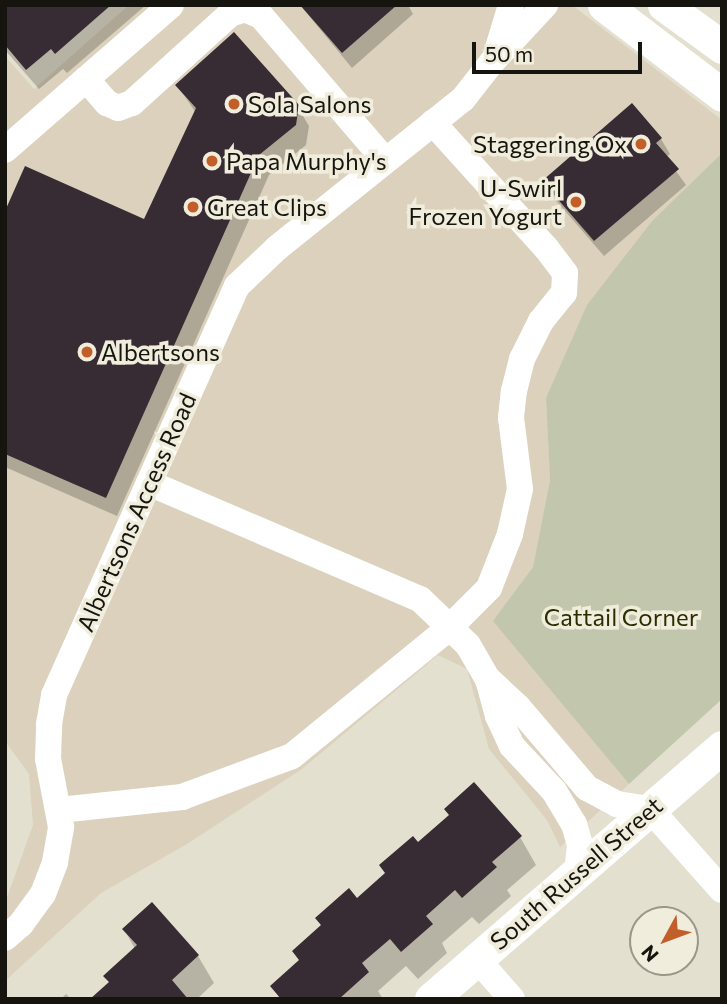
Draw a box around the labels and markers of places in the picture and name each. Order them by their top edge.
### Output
place label: Sola Salons [248,90,371,118]
marker: Sola Salons [226,96,242,112]
place label: Staggering Ox [473,130,627,158]
marker: Staggering Ox [633,136,649,152]
place label: Papa Murphy's [226,147,387,175]
marker: Papa Murphy's [204,153,220,169]
place label: U-Swirl Frozen Yogurt [409,174,562,230]
place label: Great Clips [207,193,327,221]
marker: U-Swirl Frozen Yogurt [568,194,584,210]
marker: Great Clips [185,199,201,215]
place label: Albertsons [101,338,220,366]
marker: Albertsons [79,344,95,360]

